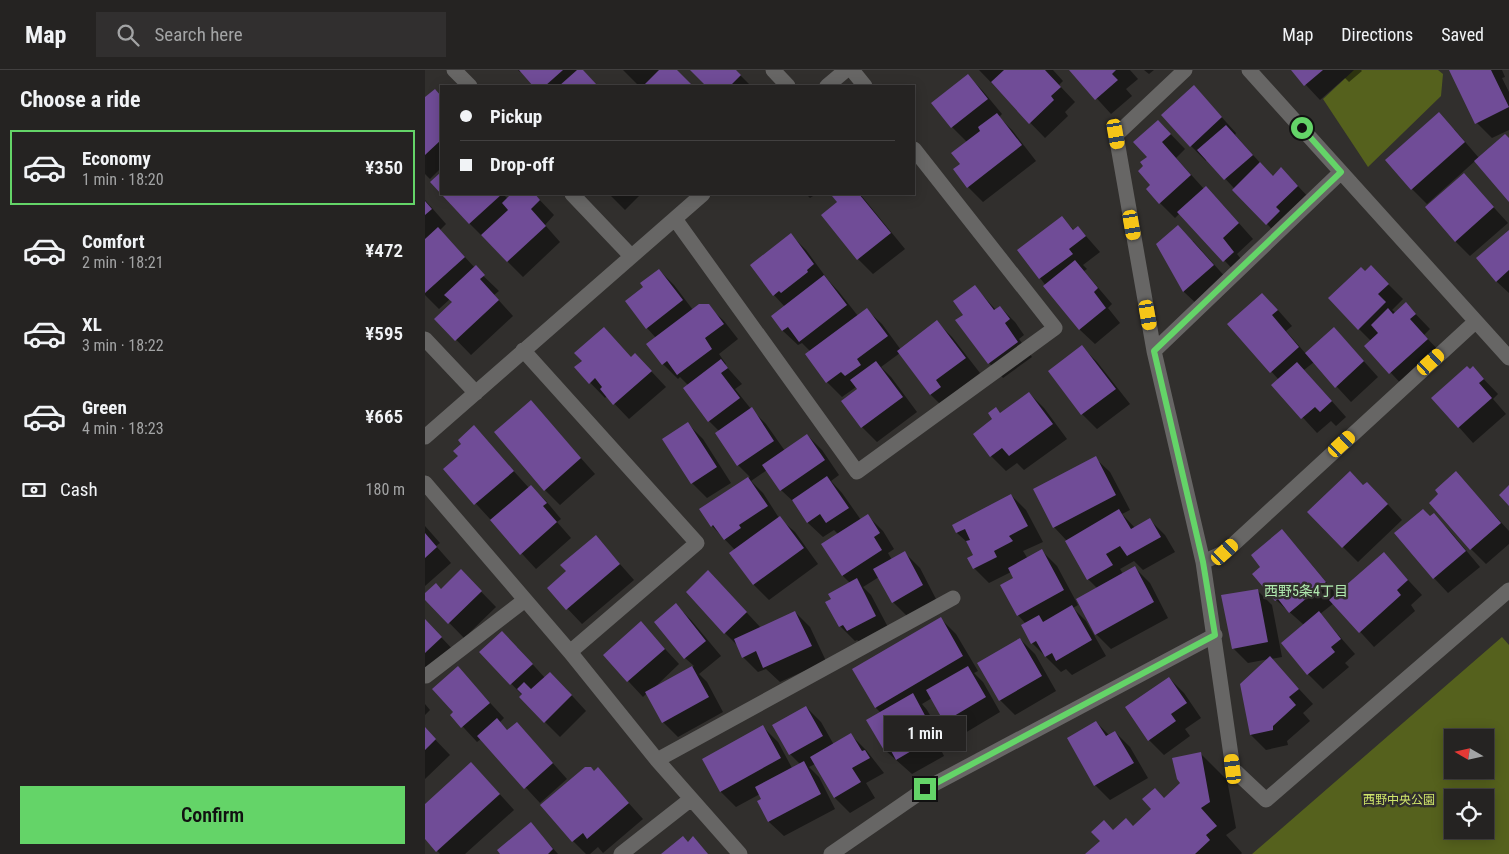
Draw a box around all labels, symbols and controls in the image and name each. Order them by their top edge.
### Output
search box [96,12,446,57]
text: Map [25,21,66,49]
icon: search [114,21,142,49]
text: Search here [154,23,243,46]
text: Map [1282,24,1313,45]
text: Directions [1341,24,1413,45]
text: Saved [1441,24,1484,45]
text: Choose a ride [20,87,141,112]
text: Pickup [490,105,542,128]
route start [1291,117,1313,139]
car [1106,118,1125,150]
icon: car [22,145,67,190]
text: Economy [82,147,151,170]
text: Drop-off [490,153,554,176]
text: ¥350 [365,156,403,179]
text: 1 min · 18:20 [82,170,164,189]
car [1122,209,1141,241]
icon: car [22,228,67,273]
text: Comfort [82,230,145,253]
text: ¥472 [365,239,403,262]
text: 2 min · 18:21 [82,253,164,272]
car [1138,299,1157,331]
icon: car [22,311,67,356]
text: XL [82,313,102,336]
text: ¥595 [365,322,403,345]
text: 3 min · 18:22 [82,336,164,355]
car [1414,346,1447,378]
icon: car [22,394,67,439]
text: Green [82,396,127,419]
text: ¥665 [365,405,403,428]
text: 4 min · 18:23 [82,419,164,438]
car [1325,428,1358,460]
icon: cash [20,476,48,504]
text: Cash [60,478,98,501]
text: 180 m [366,480,405,499]
car [1208,536,1241,568]
district label: 西野5条4丁目 [1264,583,1348,599]
callout: 1 min [884,716,966,752]
text: 1 min [907,724,943,743]
north arrow [1444,729,1494,779]
map controls [1444,729,1494,839]
car [1223,753,1242,785]
route end [914,778,936,800]
button: Confirm [20,786,405,844]
button: locate [1444,789,1494,839]
park label: 西野中央公園 [1363,793,1435,807]

